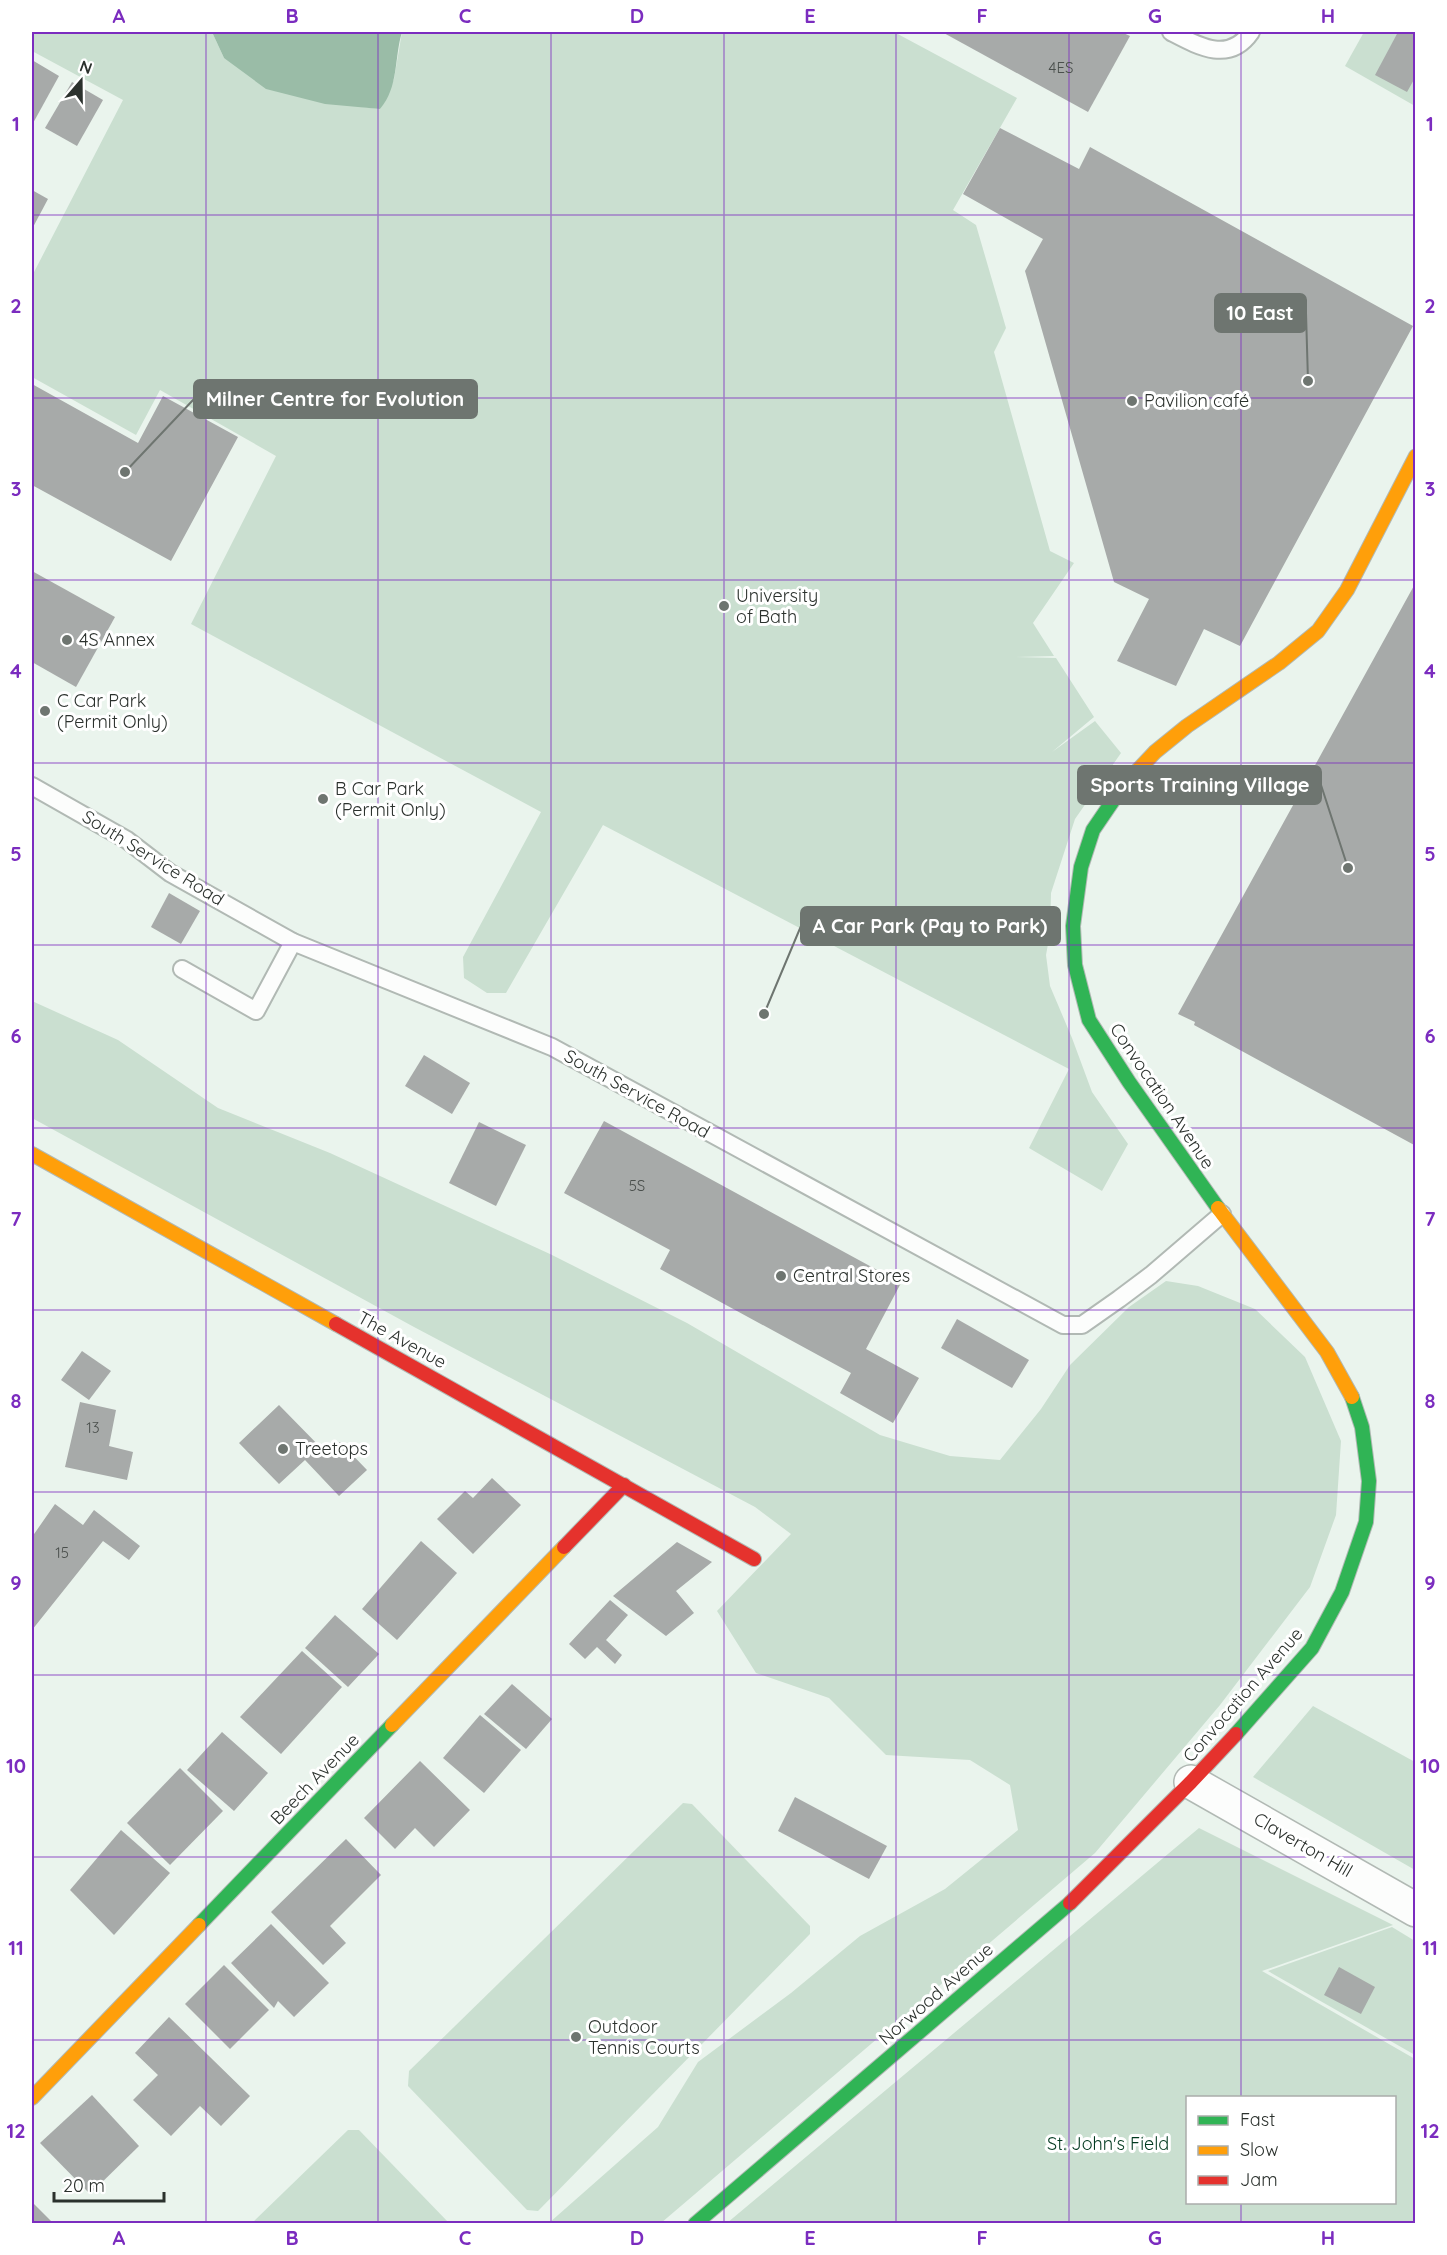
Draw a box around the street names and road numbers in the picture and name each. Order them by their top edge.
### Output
street label: South Service Road [78,805,228,911]
street label: Convocation Avenue [1105,1018,1220,1173]
street label: South Service Road [560,1044,714,1143]
street label: The Avenue [354,1306,451,1373]
street label: Convocation Avenue [1178,1623,1307,1767]
street label: Beech Avenue [265,1728,364,1829]
street label: Claverton Hill [1250,1807,1357,1882]
street label: Norwood Avenue [874,1938,998,2050]

